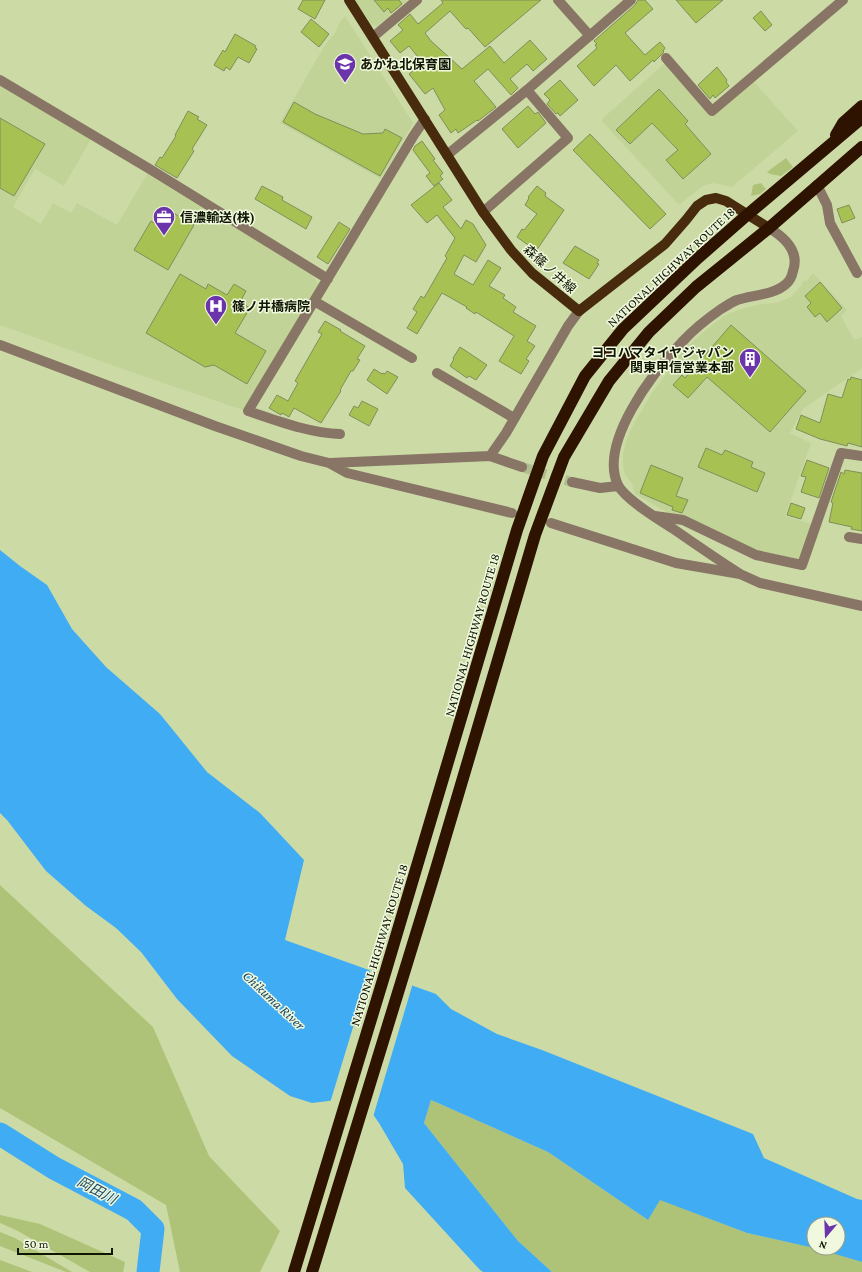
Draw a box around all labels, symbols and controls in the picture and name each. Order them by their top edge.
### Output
school or university icon: あかね北保育園 [332,51,358,84]
place label: あかね北保育園 [360,57,451,72]
office icon: 信濃輸送(株) [151,204,177,237]
street label: NATIONAL HIGHWAY ROUTE 18 [604,204,738,330]
place label: 信濃輸送(株) [180,210,255,226]
street label: 森篠ノ井線 [521,242,579,296]
hospital icon: 篠ノ井橋病院 [203,293,229,326]
place label: 篠ノ井橋病院 [232,299,310,314]
place label: ヨコハマタイヤジャパン 関東甲信営業本部 [591,345,734,375]
building icon: ヨコハマタイヤジャパン 関東甲信営業本部 [737,346,763,379]
street label: NATIONAL HIGHWAY ROUTE 18 [442,552,502,718]
street label: NATIONAL HIGHWAY ROUTE 18 [347,862,411,1028]
water label: Chikuma River [240,967,309,1033]
water label: 岡田川 [75,1173,121,1208]
north arrow [806,1216,846,1256]
scale bar [18,1230,112,1256]
text: 50 m [24,1237,49,1251]
text: N [817,1238,828,1252]

